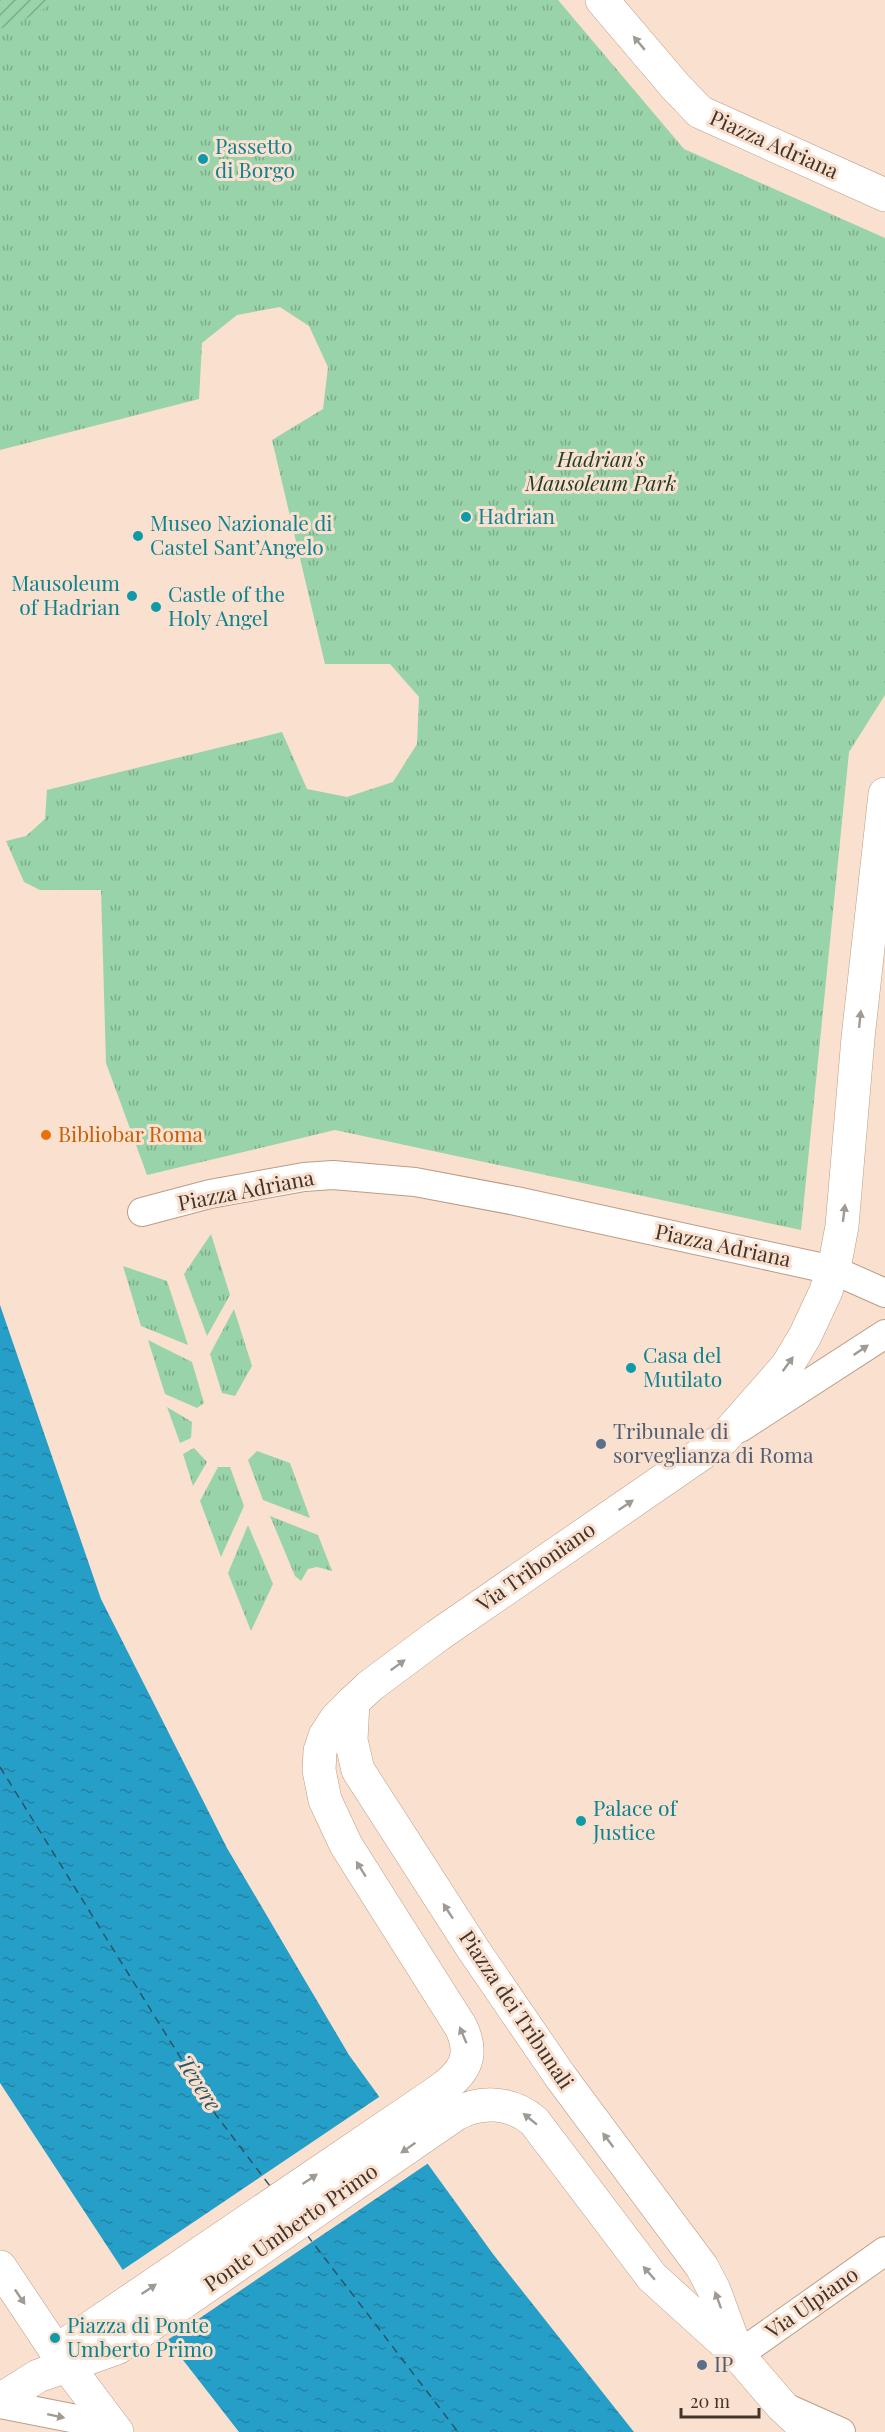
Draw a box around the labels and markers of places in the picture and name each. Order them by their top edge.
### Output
place label: Passetto di Borgo [215,131,295,183]
marker: Passetto di Borgo [196,152,210,166]
place label: Hadrian [478,501,555,529]
place label: Museo Nazionale di Castel Sant’Angelo [150,508,333,560]
marker: Hadrian [459,510,473,524]
marker: Museo Nazionale di Castel Sant’Angelo [131,529,145,543]
place label: Mausoleum of Hadrian [11,568,120,620]
place label: Castle of the Holy Angel [168,579,285,631]
marker: Mausoleum of Hadrian [125,589,139,603]
marker: Castle of the Holy Angel [149,600,163,614]
place label: Bibliobar Roma [58,1119,204,1147]
marker: Bibliobar Roma [39,1128,53,1142]
place label: Casa del Mutilato [643,1340,722,1392]
marker: Casa del Mutilato [624,1361,638,1375]
place label: Tribunale di sorveglianza di Roma [613,1416,814,1468]
marker: Tribunale di sorveglianza di Roma [594,1437,608,1451]
place label: Palace of Justice [592,1793,679,1845]
marker: Palace of Justice [574,1814,588,1828]
place label: Piazza di Ponte Umberto Primo [67,2310,214,2362]
marker: Piazza di Ponte Umberto Primo [48,2331,62,2345]
place label: IP [714,2349,733,2377]
marker: IP [695,2358,709,2372]

